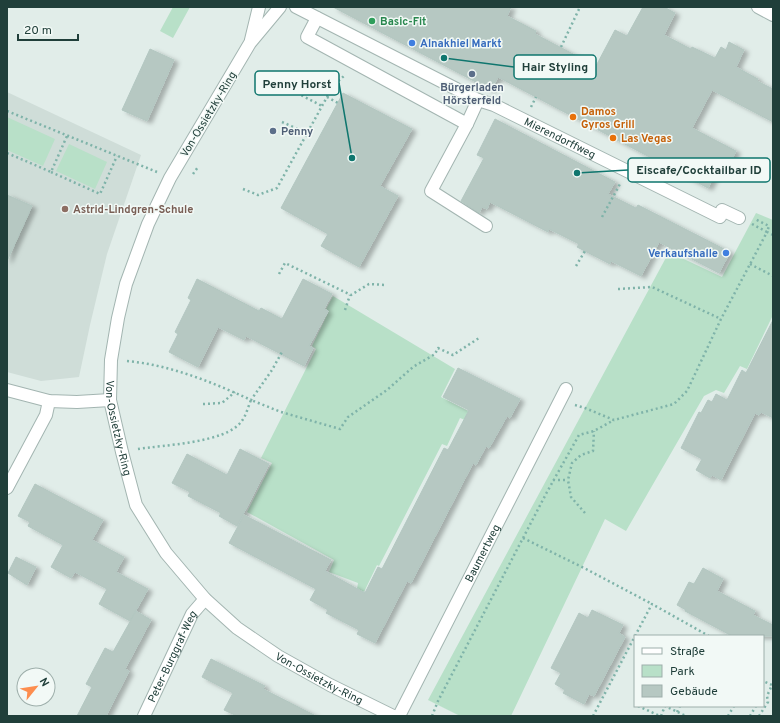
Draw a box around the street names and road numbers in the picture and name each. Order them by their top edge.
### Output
street label: Von-Ossietzky-Ring [178,69,240,160]
street label: Mierendorffweg [522,115,598,162]
street label: Von-Ossietzky-Ring [102,380,134,477]
street label: Baumertweg [462,522,504,585]
street label: Peter-Burggraf-Weg [145,607,200,705]
street label: Von-Ossietzky-Ring [272,650,365,708]

